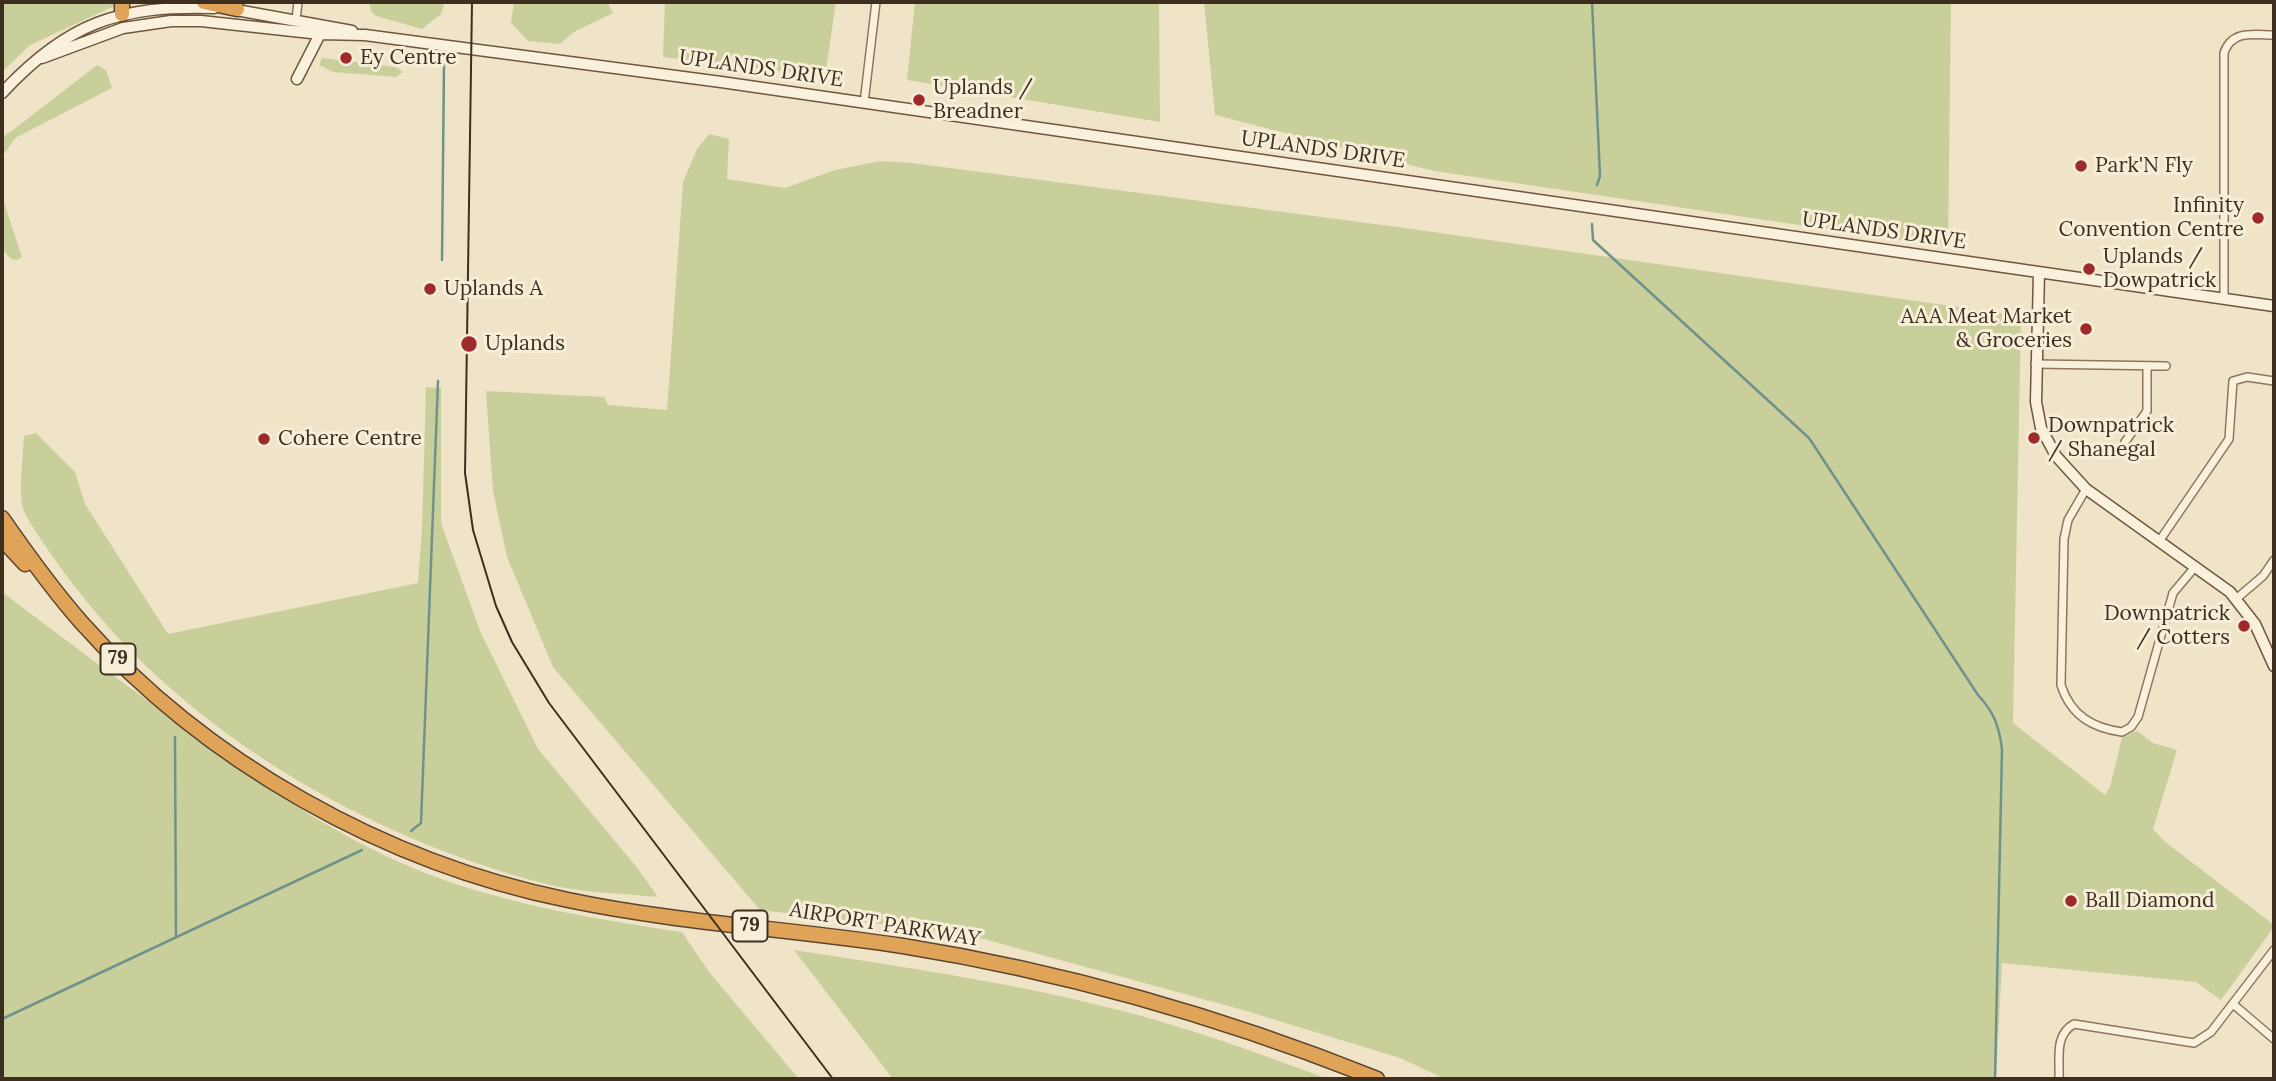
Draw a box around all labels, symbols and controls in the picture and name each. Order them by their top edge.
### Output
place label: Ey Centre [360,45,457,71]
street label: UPLANDS DRIVE [677,45,845,93]
marker: Ey Centre [338,50,354,66]
place label: Uplands / Breadner [933,75,1033,125]
marker: Uplands / Breadner [911,92,927,108]
street label: UPLANDS DRIVE [1239,126,1407,174]
place label: Park'N Fly [2095,153,2193,179]
marker: Park'N Fly [2073,158,2089,174]
place label: Infinity Convention Centre [2059,193,2244,243]
street label: UPLANDS DRIVE [1800,207,1968,255]
marker: Infinity Convention Centre [2250,210,2266,226]
place label: Uplands / Dowpatrick [2103,244,2216,294]
marker: Uplands / Dowpatrick [2081,261,2097,277]
place label: Uplands A [444,276,543,302]
marker: Uplands A [422,281,438,297]
place label: AAA Meat Market & Groceries [1901,304,2072,354]
marker: AAA Meat Market & Groceries [2078,321,2094,337]
place label: Uplands [485,331,565,357]
marker: Uplands [459,334,479,354]
place label: Downpatrick / Shanegal [2048,413,2174,463]
place label: Cohere Centre [278,426,422,452]
marker: Downpatrick / Shanegal [2026,430,2042,446]
marker: Cohere Centre [256,431,272,447]
place label: Downpatrick / Cotters [2104,601,2230,651]
marker: Downpatrick / Cotters [2236,618,2252,634]
road number: 79 [100,644,136,674]
place label: Ball Diamond [2085,888,2215,914]
marker: Ball Diamond [2063,893,2079,909]
street label: AIRPORT PARKWAY [788,897,982,953]
road number: 79 [732,910,768,942]

